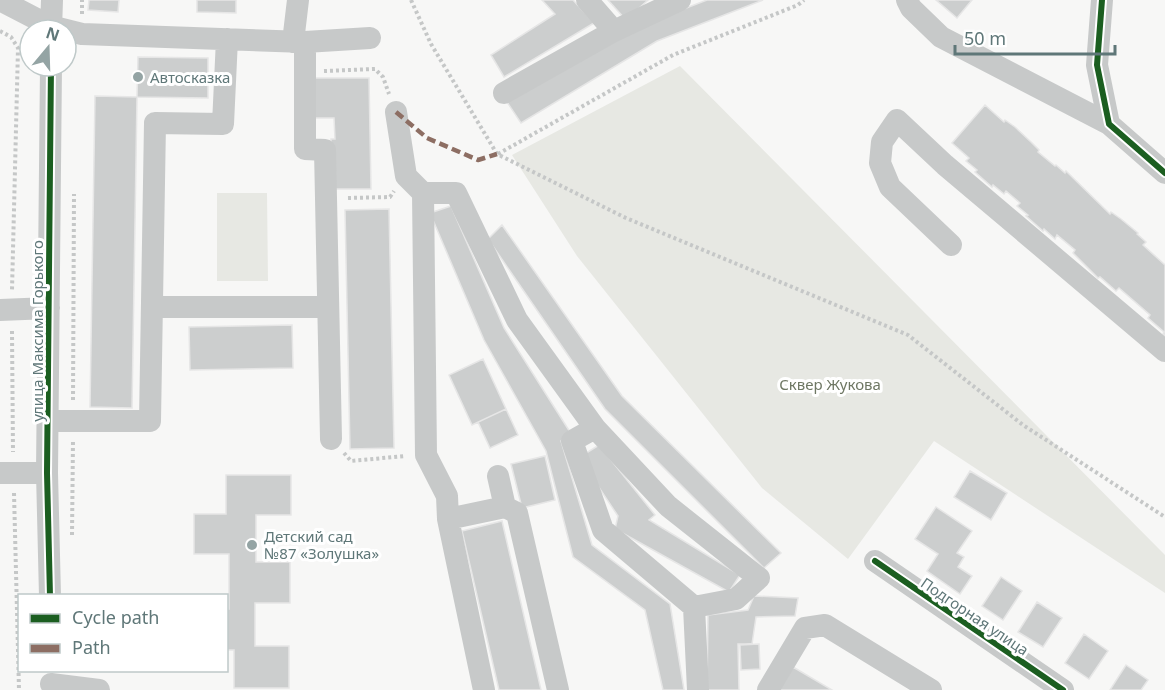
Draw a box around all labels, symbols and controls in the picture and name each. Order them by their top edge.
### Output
north arrow [18,18,78,78]
scale bar [955,18,1116,56]
text: N [43,21,63,46]
text: 50 m [964,26,1006,50]
place label: Автосказка [150,67,230,87]
marker: Автосказка [131,70,145,84]
street label: улица Максима Горького [27,240,47,422]
park label: Сквер Жукова [779,374,881,394]
place label: Детский сад №87 «Золушка» [264,526,379,563]
marker: Детский сад №87 «Золушка» [245,538,259,552]
street label: Подгорная улица [917,572,1033,660]
legend [18,594,228,672]
text: Cycle path [72,605,159,629]
text: Path [72,635,111,659]

